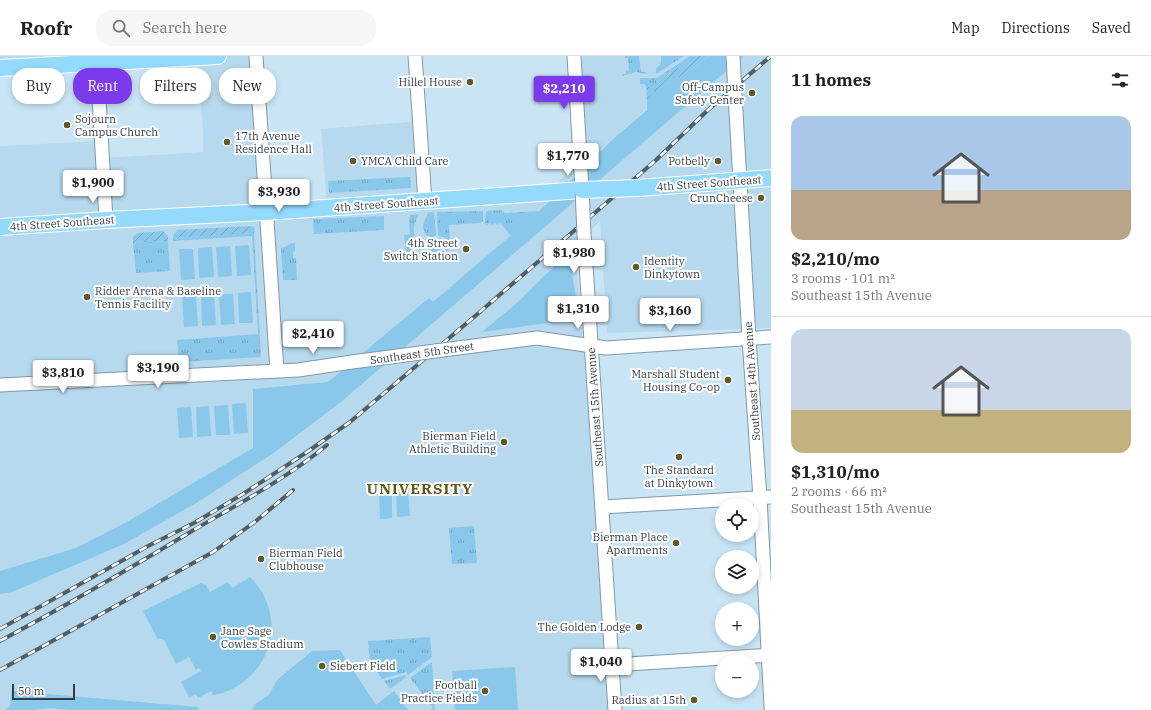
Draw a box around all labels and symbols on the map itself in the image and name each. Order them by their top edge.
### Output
place label: Hillel House [399,75,462,89]
pin: $2,210 [531,76,597,110]
marker: Hillel House [465,77,475,87]
place label: Off-Campus Safety Center [675,80,744,107]
marker: Off-Campus Safety Center [747,88,757,98]
place label: Sojourn Campus Church [75,112,158,139]
marker: Sojourn Campus Church [62,120,72,130]
place label: 17th Avenue Residence Hall [235,129,312,156]
marker: 17th Avenue Residence Hall [222,137,232,147]
pin: $1,770 [535,143,601,177]
place label: YMCA Child Care [361,154,449,168]
place label: Potbelly [668,154,710,168]
marker: YMCA Child Care [348,156,358,166]
marker: Potbelly [713,156,723,166]
pin: $1,900 [60,170,126,204]
street label: 4th Street Southeast [656,172,762,194]
pin: $3,930 [246,179,312,213]
place label: CrunCheese [690,191,753,205]
street label: 4th Street Southeast [333,193,439,215]
marker: CrunCheese [756,193,766,203]
street label: 4th Street Southeast [9,212,115,234]
place label: 4th Street Switch Station [384,236,458,263]
pin: $1,980 [541,240,607,274]
marker: 4th Street Switch Station [461,244,471,254]
place label: Identity Dinkytown [644,254,700,281]
marker: Identity Dinkytown [631,262,641,272]
place label: Ridder Arena & Baseline Tennis Facility [95,284,221,311]
marker: Ridder Arena & Baseline Tennis Facility [82,292,92,302]
pin: $1,310 [545,296,611,330]
pin: $3,160 [637,298,703,332]
pin: $2,410 [280,321,346,355]
street label: Southeast 14th Avenue [741,321,763,441]
street label: Southeast 5th Street [369,339,475,367]
street label: Southeast 15th Avenue [584,347,606,467]
pin: $3,190 [125,355,191,389]
pin: $3,810 [30,360,96,394]
place label: Marshall Student Housing Co-op [631,367,720,394]
marker: Marshall Student Housing Co-op [723,375,733,385]
place label: Bierman Field Athletic Building [409,429,496,456]
marker: Bierman Field Athletic Building [499,437,509,447]
marker: The Standard at Dinkytown [674,452,684,462]
place label: The Standard at Dinkytown [644,463,714,490]
district label: UNIVERSITY [367,479,473,498]
place label: Bierman Place Apartments [593,530,668,557]
marker: Bierman Place Apartments [671,538,681,548]
place label: Bierman Field Clubhouse [269,546,343,573]
marker: Bierman Field Clubhouse [256,554,266,564]
place label: The Golden Lodge [538,620,631,634]
marker: The Golden Lodge [634,622,644,632]
place label: Jane Sage Cowles Stadium [221,624,304,651]
marker: Jane Sage Cowles Stadium [208,632,218,642]
pin: $1,040 [568,649,634,683]
place label: Siebert Field [330,659,396,673]
marker: Siebert Field [317,661,327,671]
place label: Football Practice Fields [401,678,477,705]
scale bar [12,682,75,701]
marker: Football Practice Fields [480,686,490,696]
place label: Radius at 15th [611,693,686,707]
marker: Radius at 15th [689,695,699,705]

